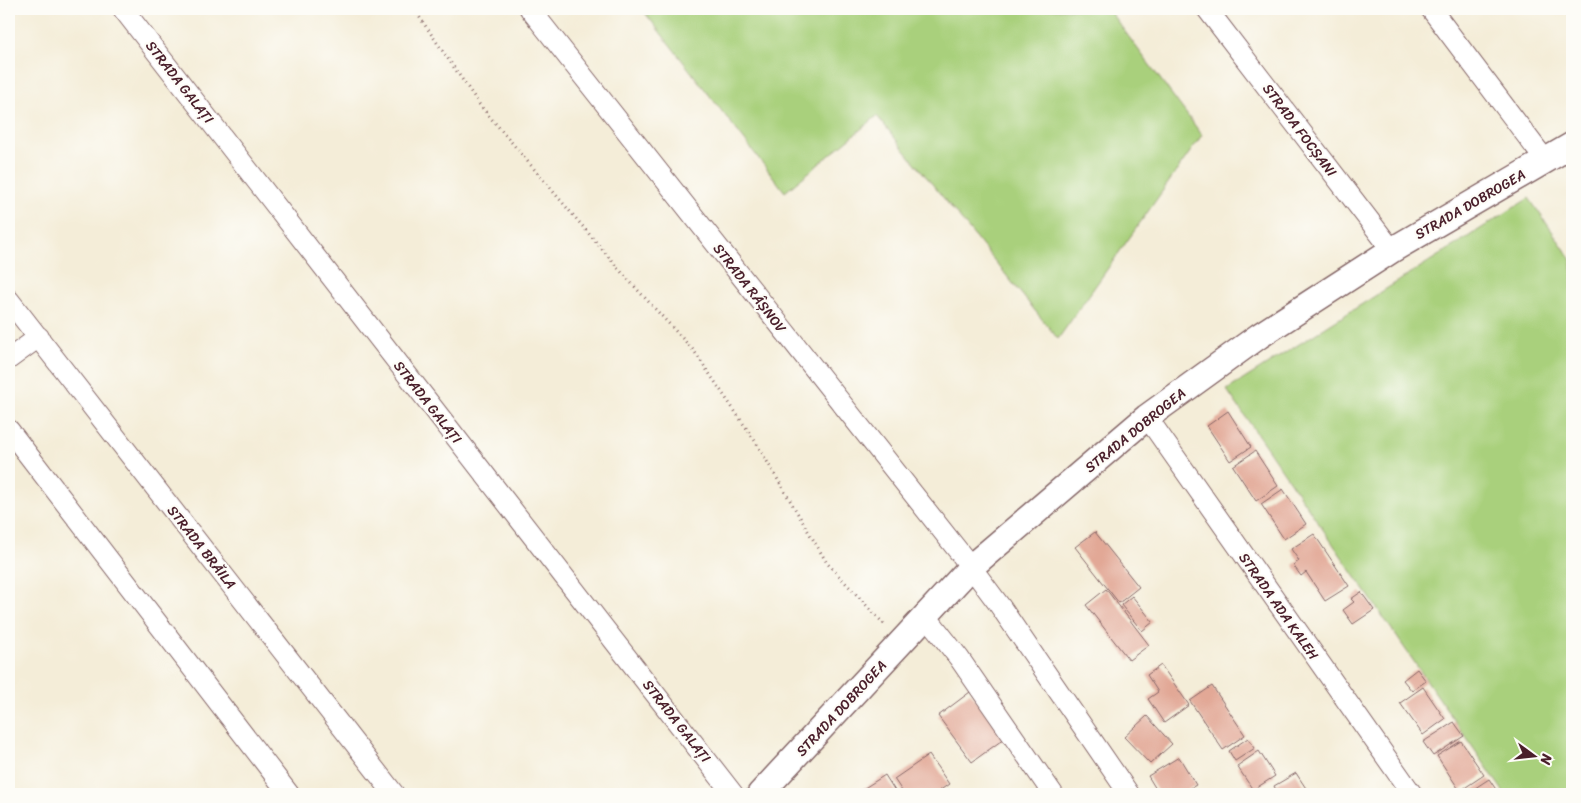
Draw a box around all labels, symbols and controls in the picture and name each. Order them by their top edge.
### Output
street label: STRADA GALAȚI [139,35,221,130]
street label: STRADA FOCȘANI [1256,78,1344,183]
street label: STRADA DOBROGEA [1410,162,1530,246]
street label: STRADA RÂȘNOV [706,238,793,339]
street label: STRADA GALAȚI [387,355,469,450]
street label: STRADA DOBROGEA [1079,382,1192,479]
street label: STRADA BRĂILA [161,500,243,595]
street label: STRADA ADA KALEH [1232,547,1325,665]
street label: STRADA DOBROGEA [790,654,893,762]
street label: STRADA GALAȚI [636,674,718,769]
north arrow [1508,730,1558,780]
text: N [1533,750,1560,767]

